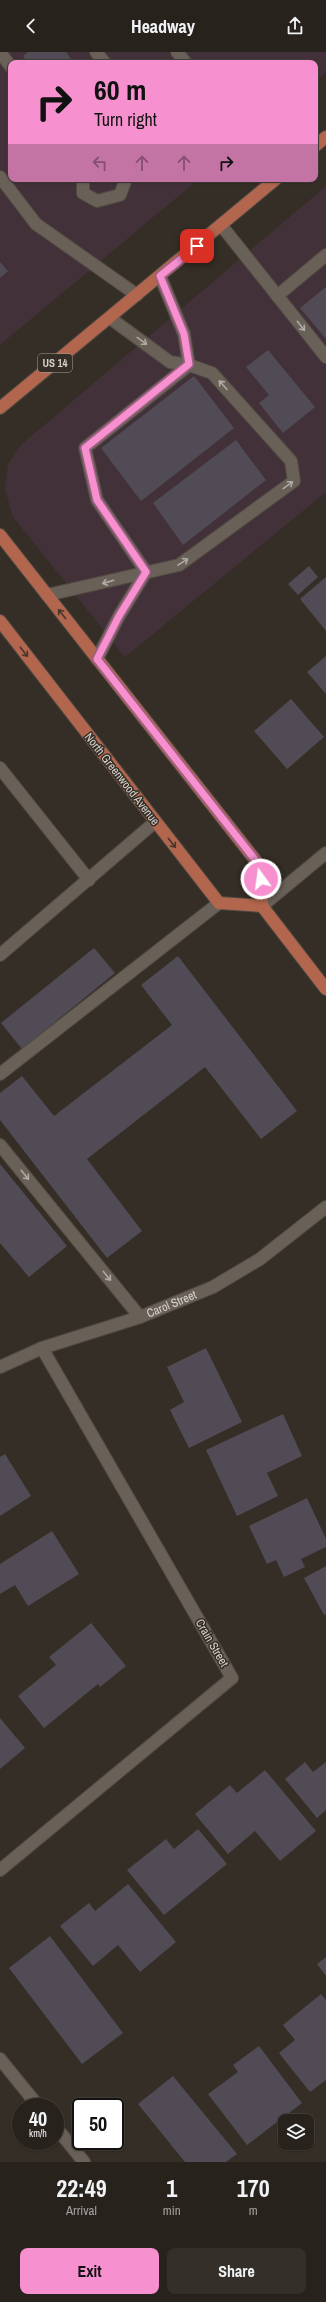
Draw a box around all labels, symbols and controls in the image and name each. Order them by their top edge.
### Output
text: Headway [131,14,195,39]
icon: back [20,15,42,37]
icon: share [284,15,306,37]
text: 60 m [94,71,146,109]
icon: right [28,76,80,128]
text: Turn right [94,107,157,132]
icon: left [89,152,111,174]
icon: ahead [131,152,153,174]
icon: ahead [173,152,195,174]
icon: right [215,152,237,174]
pin [180,229,214,263]
icon: arrive [186,235,208,257]
one-way arrow [297,321,306,332]
one-way arrow [136,337,147,345]
road number: US 14 [38,354,72,372]
one-way arrow [218,380,228,390]
one-way arrow [282,481,293,490]
one-way arrow [177,557,189,565]
one-way arrow [102,579,115,586]
one-way arrow [58,609,67,620]
one-way arrow [20,646,28,657]
street label: North Greenwood Avenue [81,730,163,828]
one-way arrow [168,838,176,849]
position arrow [240,858,282,900]
one-way arrow [20,1169,29,1180]
one-way arrow [102,1270,111,1281]
street label: Carol Street [144,1287,199,1321]
street label: Crain Street [192,1616,232,1670]
speed limit sign: 50 [72,2098,124,2150]
text: 40 [29,2105,47,2132]
map controls [278,2114,314,2150]
button: layers [278,2114,314,2150]
text: km/h [29,2127,47,2140]
text: 22:49 [56,2172,107,2204]
text: 1 [166,2172,177,2204]
text: 170 [237,2172,270,2204]
text: Arrival [66,2202,97,2219]
text: min [163,2202,181,2219]
text: m [249,2202,258,2219]
button: Exit [20,2248,159,2294]
button: Share [167,2248,306,2294]

